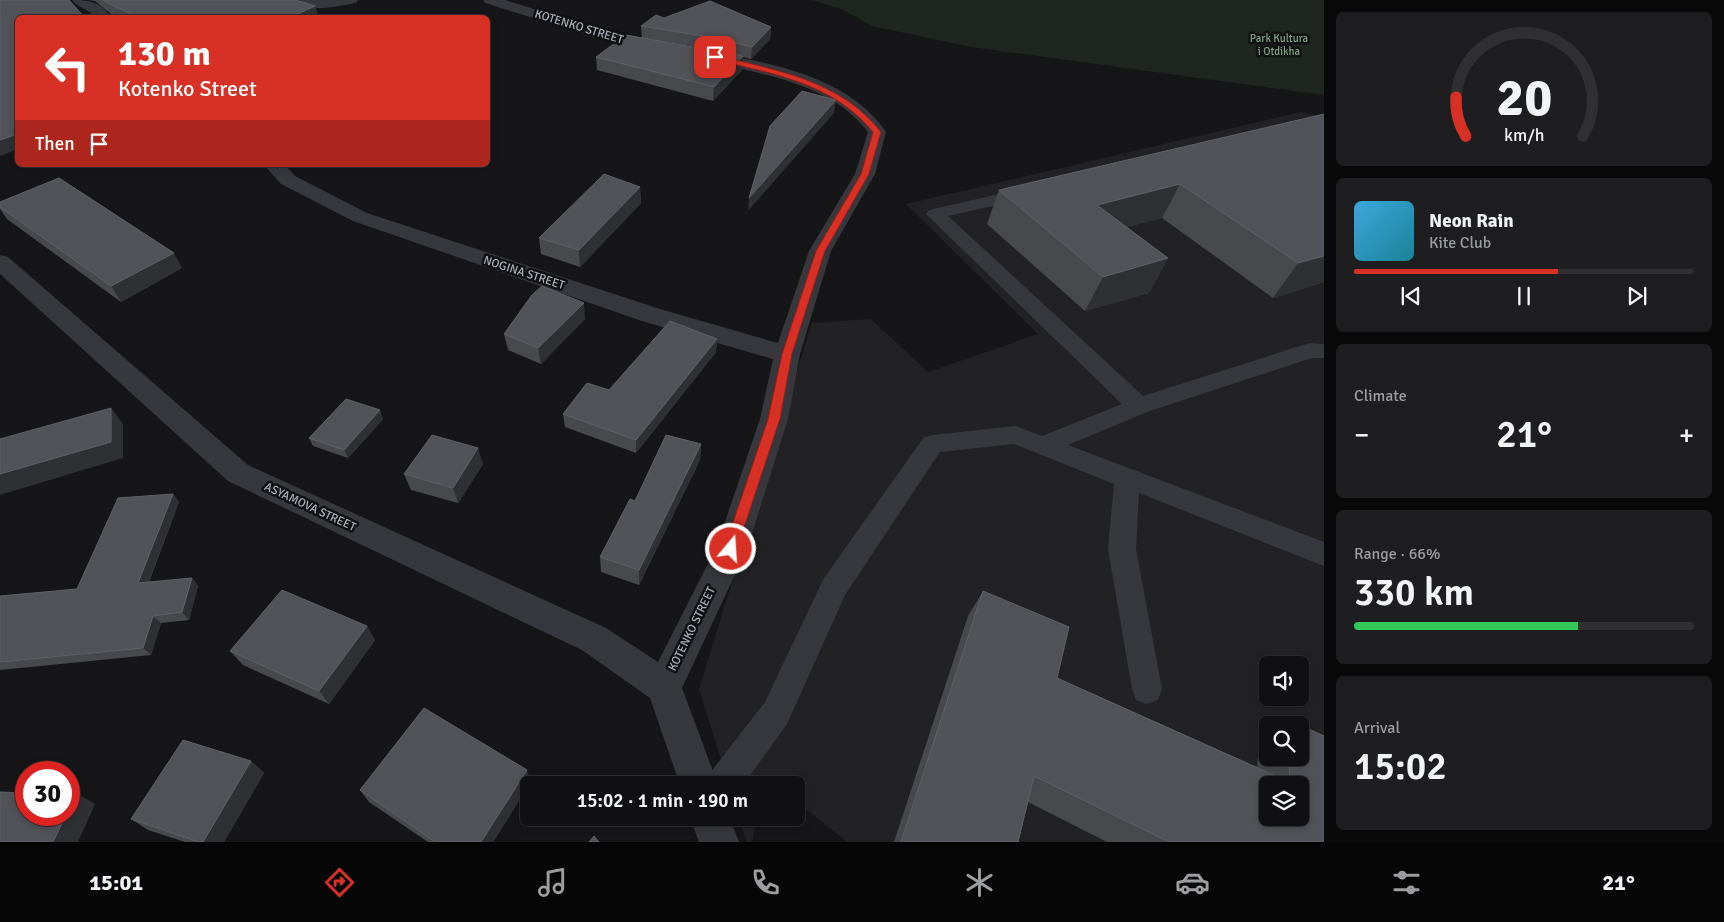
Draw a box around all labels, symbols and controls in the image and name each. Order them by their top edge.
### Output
street label: KOTENKO STREET [533,6,625,48]
text: 130 m [118,32,211,75]
park label: Park Kultura i Otdikha [1250,32,1309,58]
icon: left [35,35,100,100]
pin [694,36,736,78]
icon: arrive [701,43,729,71]
text: 20 [1496,66,1552,130]
text: Kotenko Street [118,75,257,102]
text: km/h [1504,124,1544,146]
icon: arrive [85,130,113,158]
text: Then [35,132,75,156]
text: Neon Rain [1429,209,1514,233]
text: Kite Club [1429,233,1491,253]
street label: NOGINA STREET [482,253,567,293]
icon: previous [1397,282,1425,310]
icon: pause [1510,282,1538,310]
icon: next [1623,282,1651,310]
text: Climate [1354,386,1407,406]
text: 21° [1496,411,1552,458]
text: − [1354,418,1369,452]
text: + [1679,418,1694,452]
street label: ASYAMOVA STREET [262,479,358,535]
position arrow [704,522,756,574]
text: Range · 66% [1354,544,1440,564]
text: 330 km [1354,569,1474,616]
street label: KOTENKO STREET [665,584,719,674]
map controls [1259,656,1309,826]
button: sound [1259,656,1309,706]
button: search [1259,716,1309,766]
text: Arrival [1354,718,1400,738]
text: 15:02 [1354,743,1447,790]
speed limit sign: 30 [15,761,80,826]
button: layers [1259,776,1309,826]
text: 15:02 · 1 min · 190 m [577,789,748,813]
icon: directions [322,865,357,900]
icon: music [535,865,570,900]
icon: phone [748,865,783,900]
icon: climate [962,865,997,900]
icon: car [1175,865,1210,900]
icon: filters [1389,865,1424,900]
text: 15:01 [89,869,143,896]
text: 21° [1602,869,1635,896]

